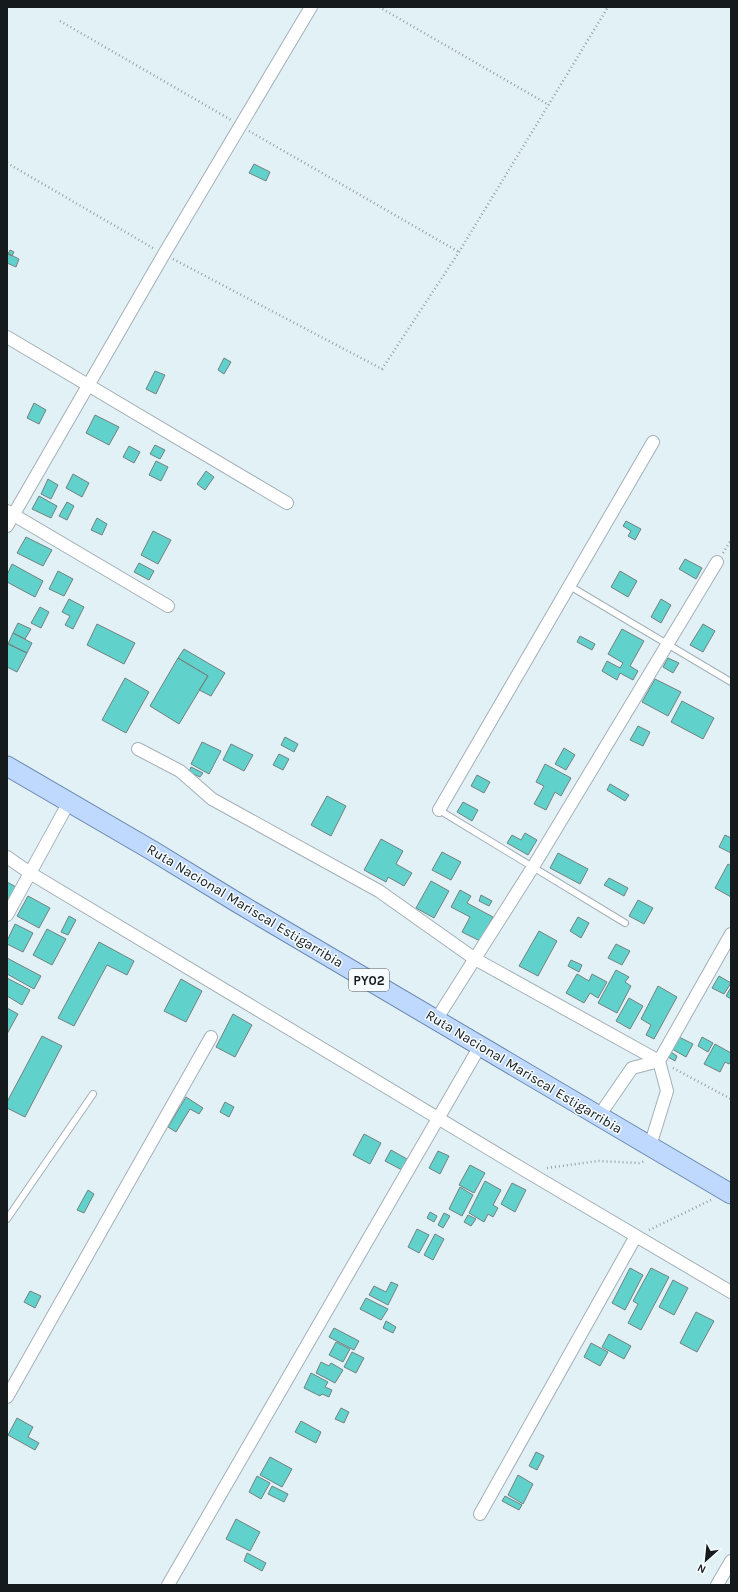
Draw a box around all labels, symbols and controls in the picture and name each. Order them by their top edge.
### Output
street label: Ruta Nacional Mariscal Estigarribia [144,840,346,972]
road number: PY02 [349,969,389,991]
street label: Ruta Nacional Mariscal Estigarribia [423,1006,625,1138]
north arrow [686,1540,726,1580]
text: N [695,1561,708,1576]

